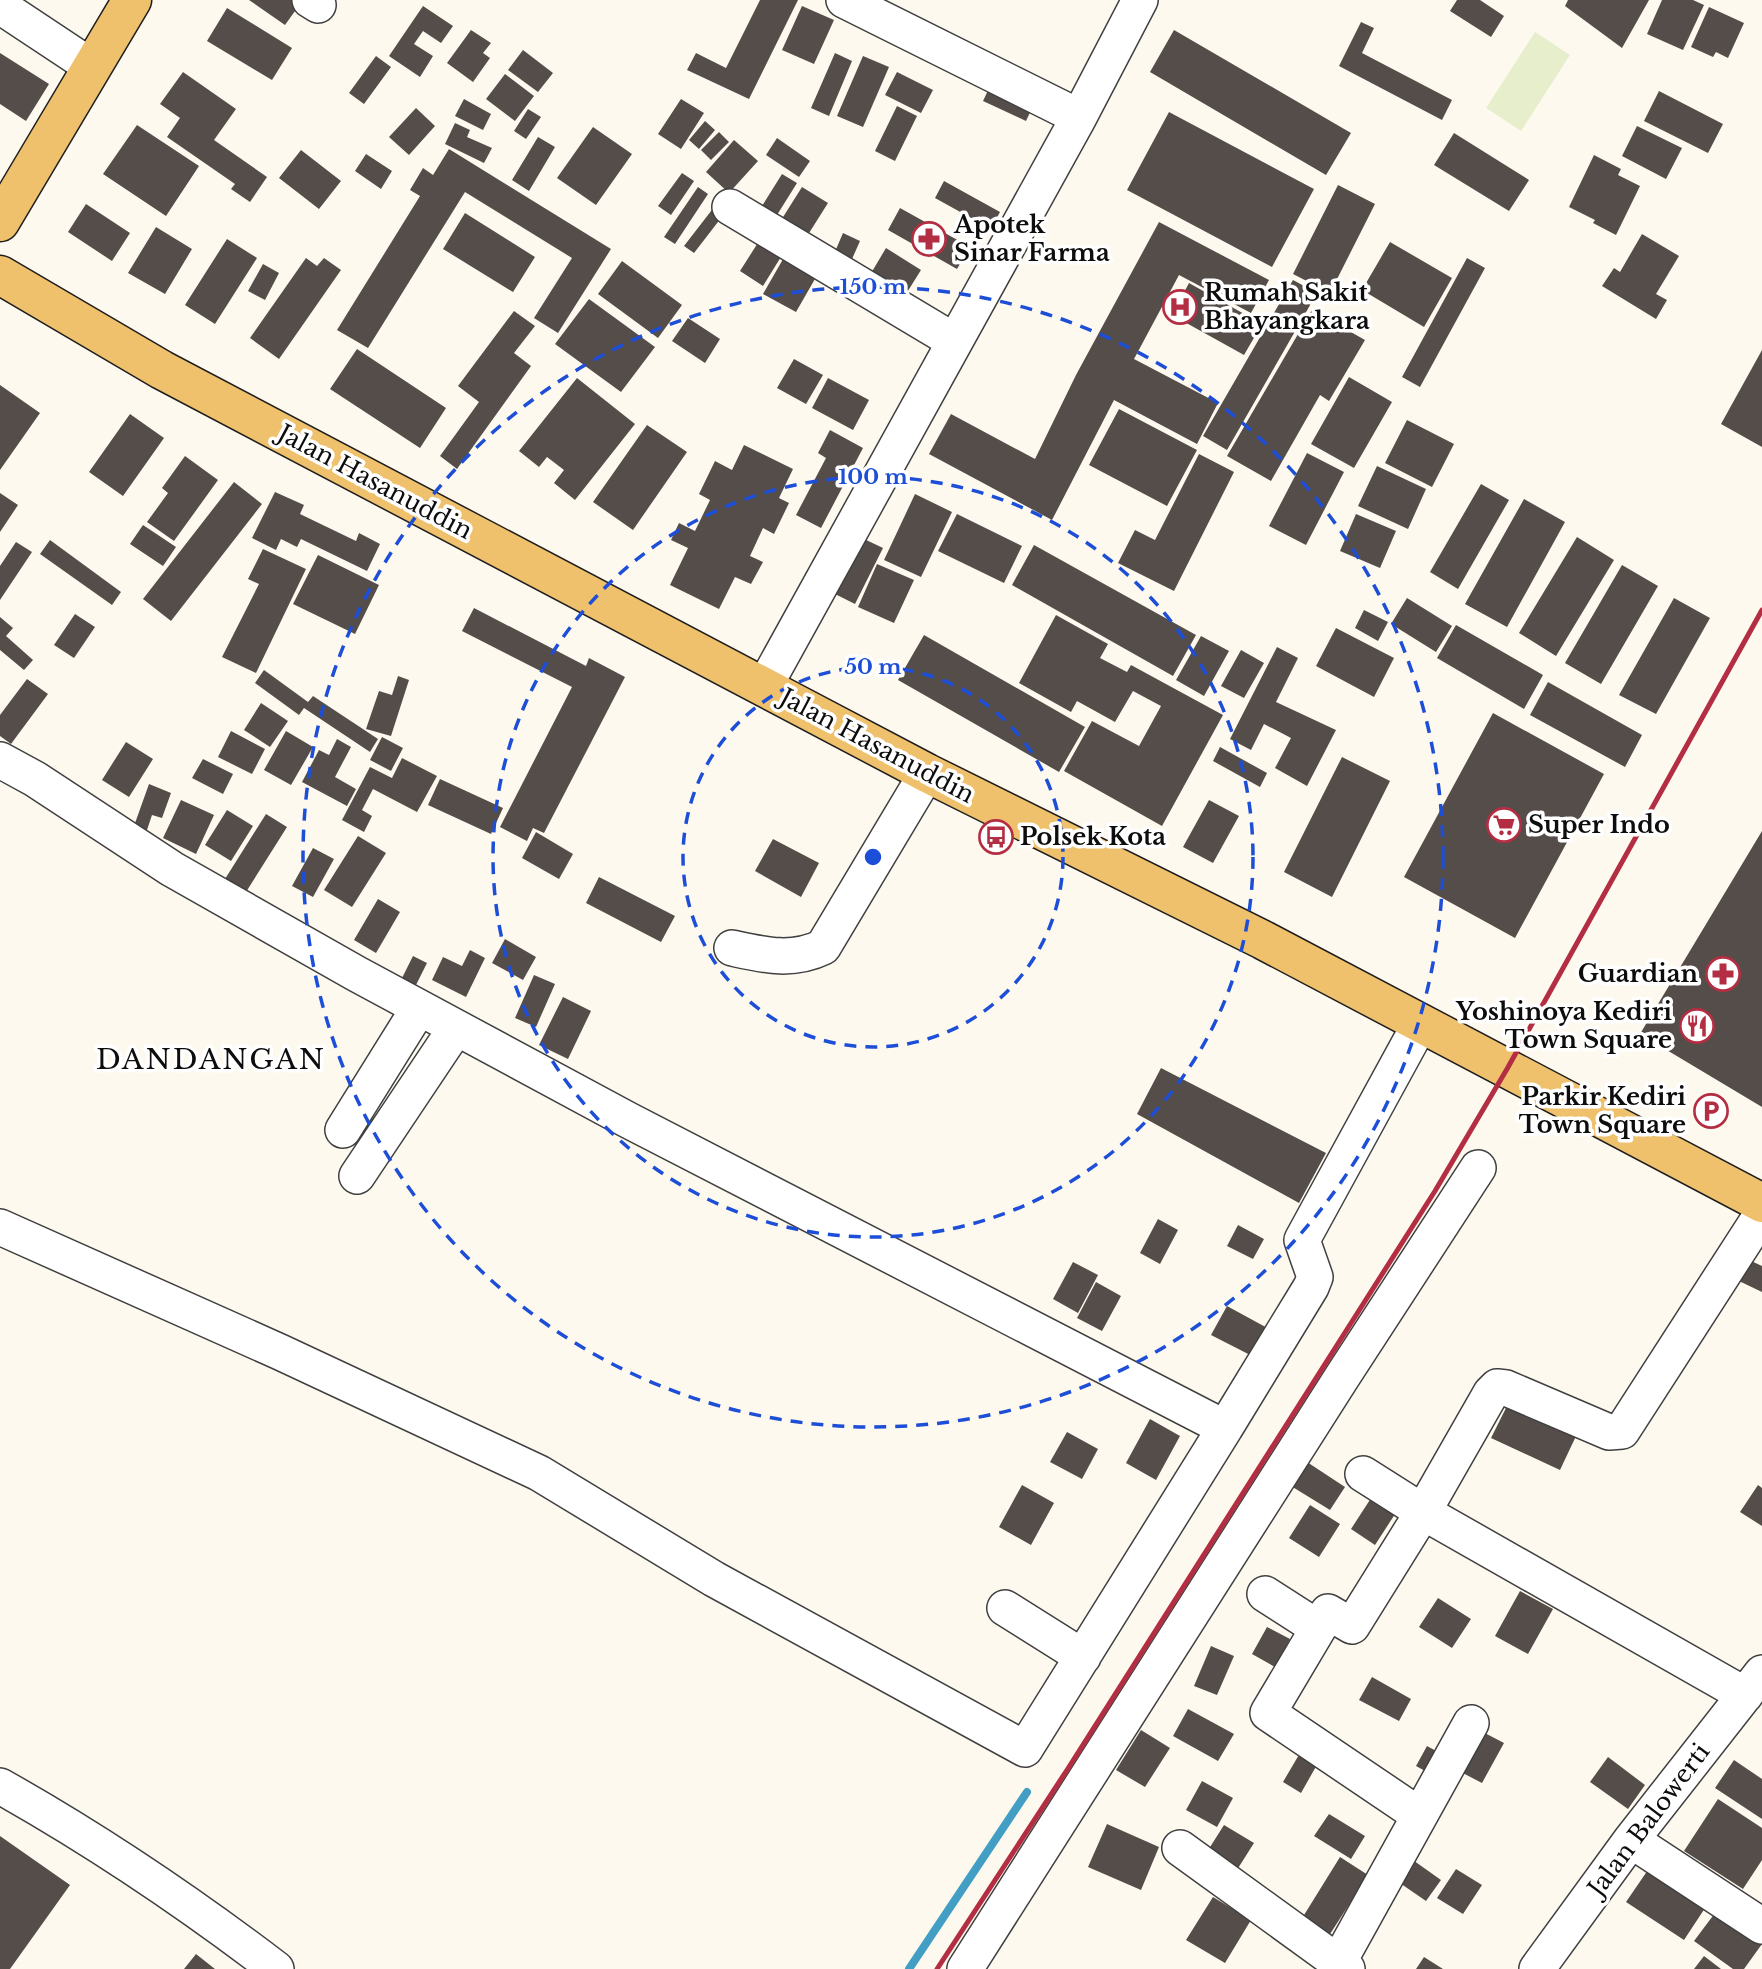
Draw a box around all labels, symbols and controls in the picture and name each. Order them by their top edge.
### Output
place label: Apotek Sinar Farma [953,210,1110,267]
pharmacy icon: Apotek Sinar Farma [910,220,948,258]
text: 150 m [840,274,906,300]
place label: Rumah Sakit Bhayangkara [1204,278,1370,335]
hospital icon: Rumah Sakit Bhayangkara [1161,288,1199,326]
street label: Jalan Hasanuddin [270,417,477,545]
text: 100 m [838,464,908,490]
text: 50 m [844,654,902,680]
street label: Jalan Hasanuddin [772,681,979,809]
supermarket icon: Super Indo [1485,806,1523,844]
place label: Super Indo [1528,810,1670,839]
bus stop icon: Polsek Kota [977,818,1015,856]
place label: Polsek Kota [1020,822,1166,851]
centre of rings [861,845,885,869]
pharmacy icon: Guardian [1704,955,1742,993]
place label: Guardian [1578,959,1699,988]
place label: Yoshinoya Kediri Town Square [1455,997,1672,1054]
restaurant icon: Yoshinoya Kediri Town Square [1678,1007,1716,1045]
district label: DANDANGAN [96,1042,326,1077]
place label: Parkir Kediri Town Square [1519,1082,1686,1139]
parking icon: Parkir Kediri Town Square [1692,1092,1730,1130]
street label: Jalan Balowerti [1580,1738,1715,1904]

